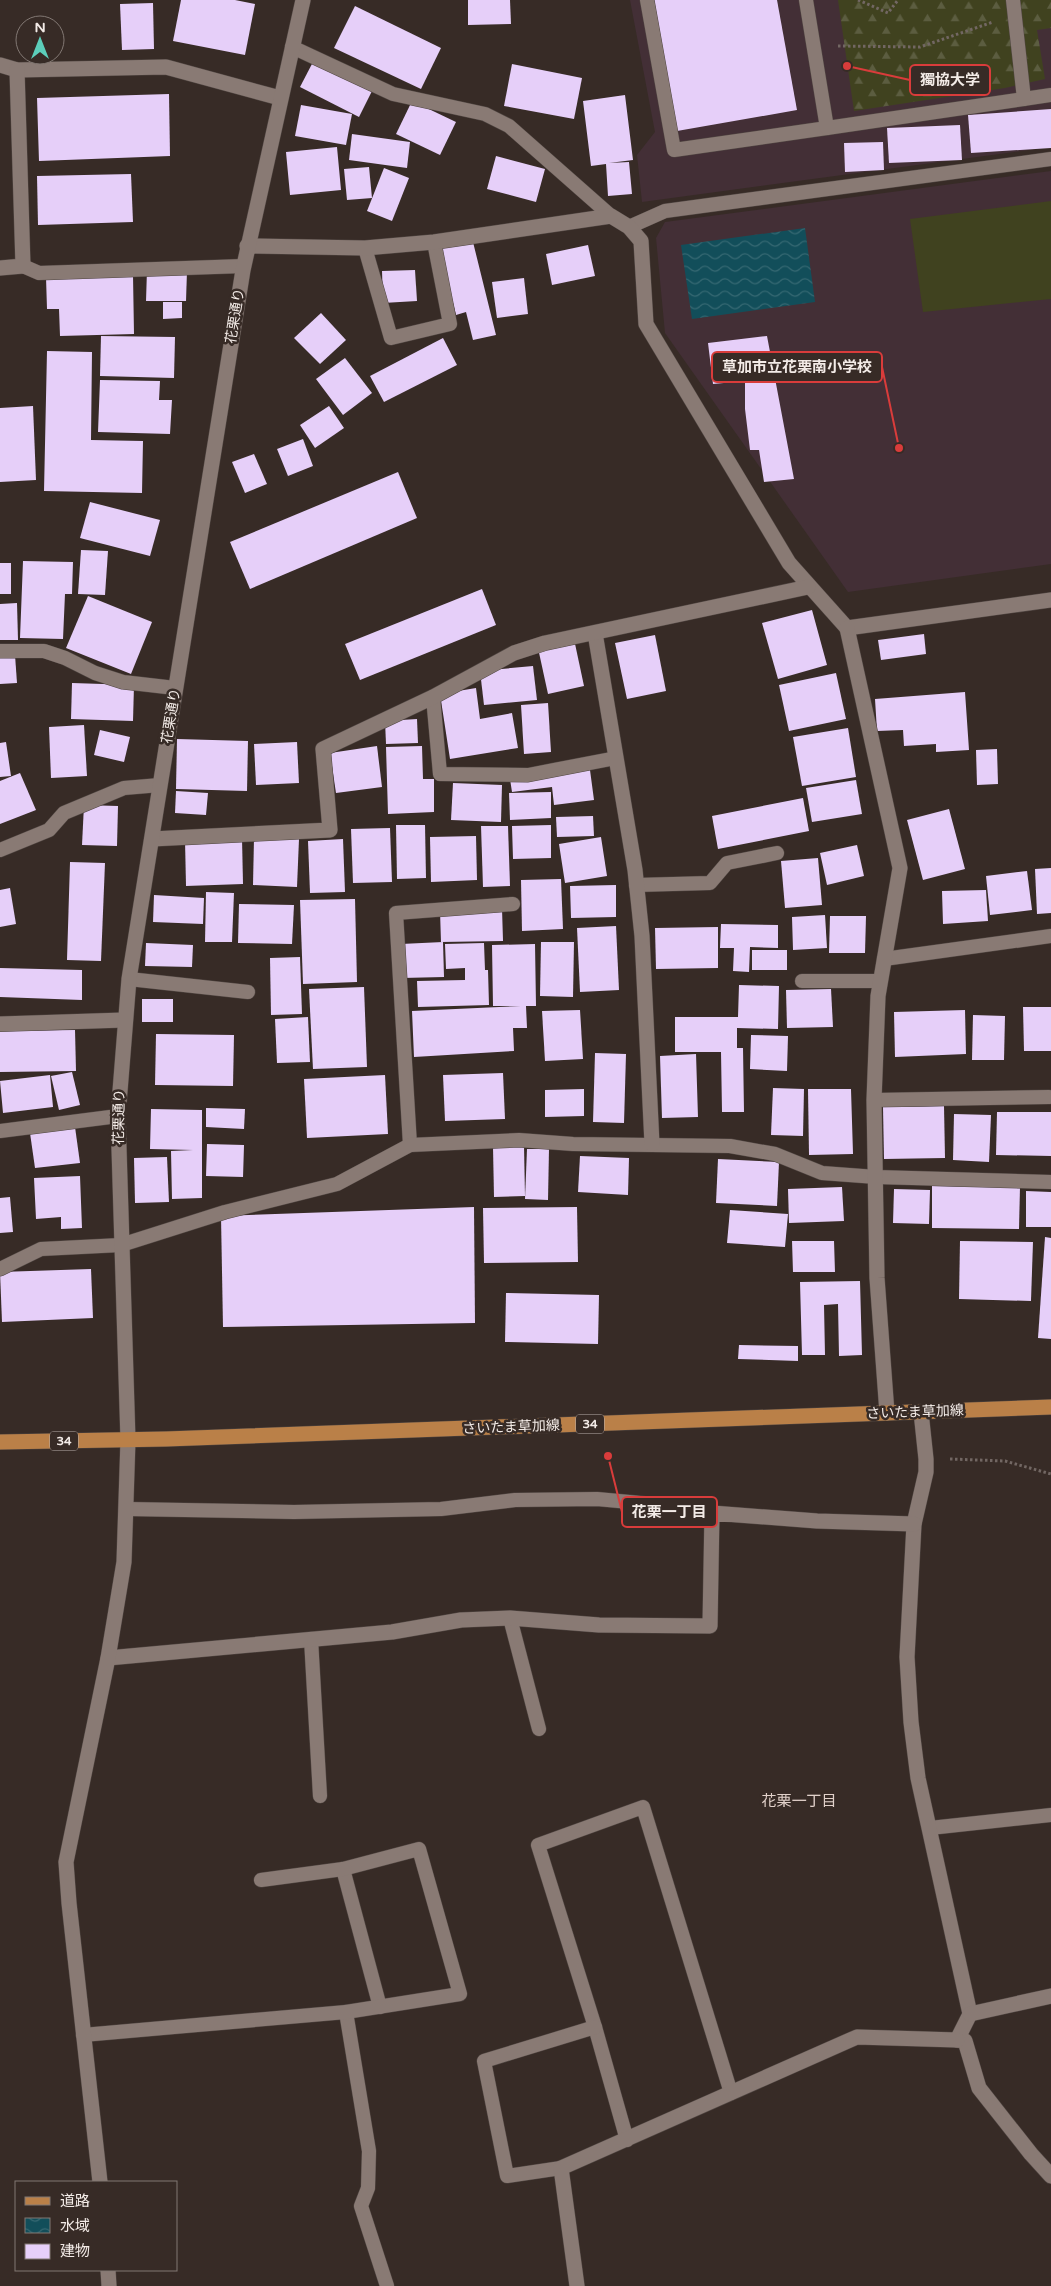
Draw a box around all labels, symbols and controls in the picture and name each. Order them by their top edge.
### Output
north arrow [15,15,65,65]
text: N [34,19,46,36]
callout: 獨協大学 [910,65,990,95]
text: 獨協大学 [920,71,980,89]
street label: 花栗通り [222,287,248,345]
callout: 草加市立花栗南小学校 [712,352,882,382]
text: 草加市立花栗南小学校 [722,358,872,376]
street label: 花栗通り [158,687,184,745]
street label: 花栗通り [110,1089,128,1145]
street label: さいたま草加線 [866,1402,964,1422]
road number: 34 [576,1415,604,1434]
street label: さいたま草加線 [462,1417,560,1437]
road number: 34 [50,1432,78,1450]
callout: 花栗一丁目 [622,1497,717,1527]
text: 花栗一丁目 [631,1503,707,1521]
district label: 花栗一丁目 [761,1792,837,1810]
legend [15,2181,178,2271]
text: 道路 [60,2192,90,2210]
text: 水域 [60,2217,90,2235]
text: 建物 [60,2242,90,2260]

